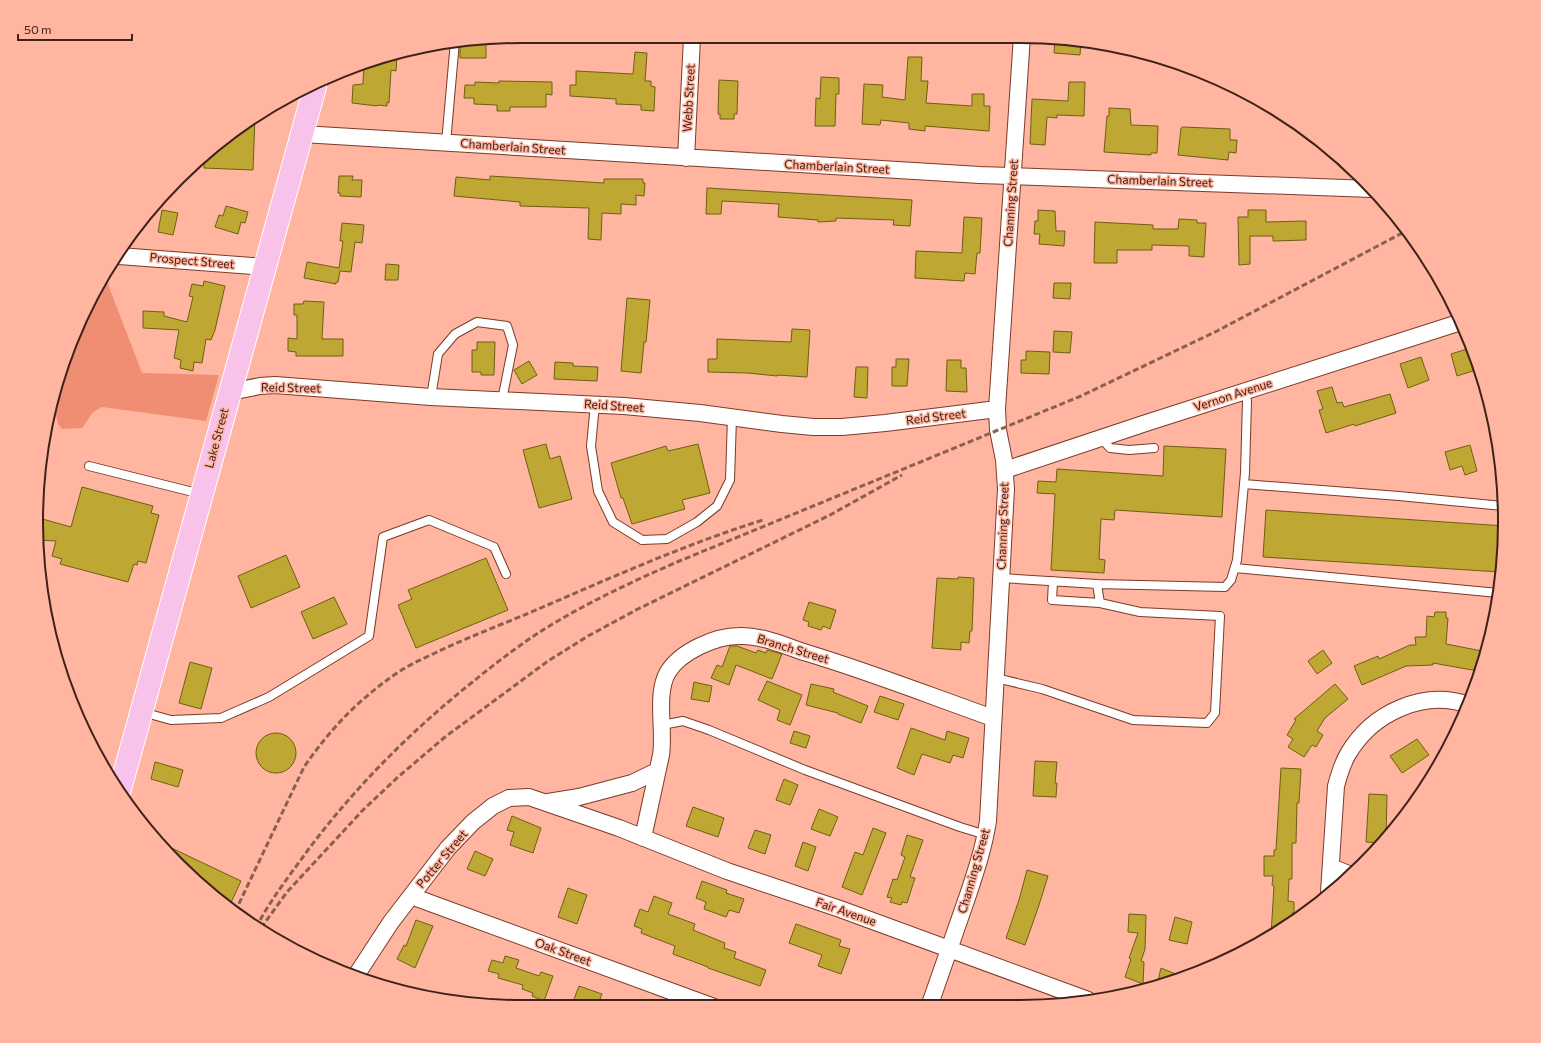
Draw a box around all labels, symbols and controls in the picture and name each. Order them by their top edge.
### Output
scale bar [18,16,132,42]
text: 50 m [24,22,52,36]
street label: Webb Street [679,63,697,132]
street label: Chamberlain Street [460,135,566,157]
street label: Chamberlain Street [784,156,890,176]
street label: Channing Street [1000,159,1020,247]
street label: Chamberlain Street [1107,171,1213,189]
street label: Prospect Street [149,249,235,271]
street label: Vernon Avenue [1192,375,1274,413]
street label: Reid Street [261,379,321,395]
street label: Reid Street [584,396,645,414]
street label: Reid Street [905,405,967,427]
street label: Lake Street [201,406,231,469]
street label: Channing Street [993,482,1011,570]
street label: Branch Street [756,630,831,666]
street label: Potter Street [413,826,470,890]
street label: Channing Street [954,827,992,915]
street label: Fair Avenue [814,894,878,928]
street label: Oak Street [533,934,593,968]

